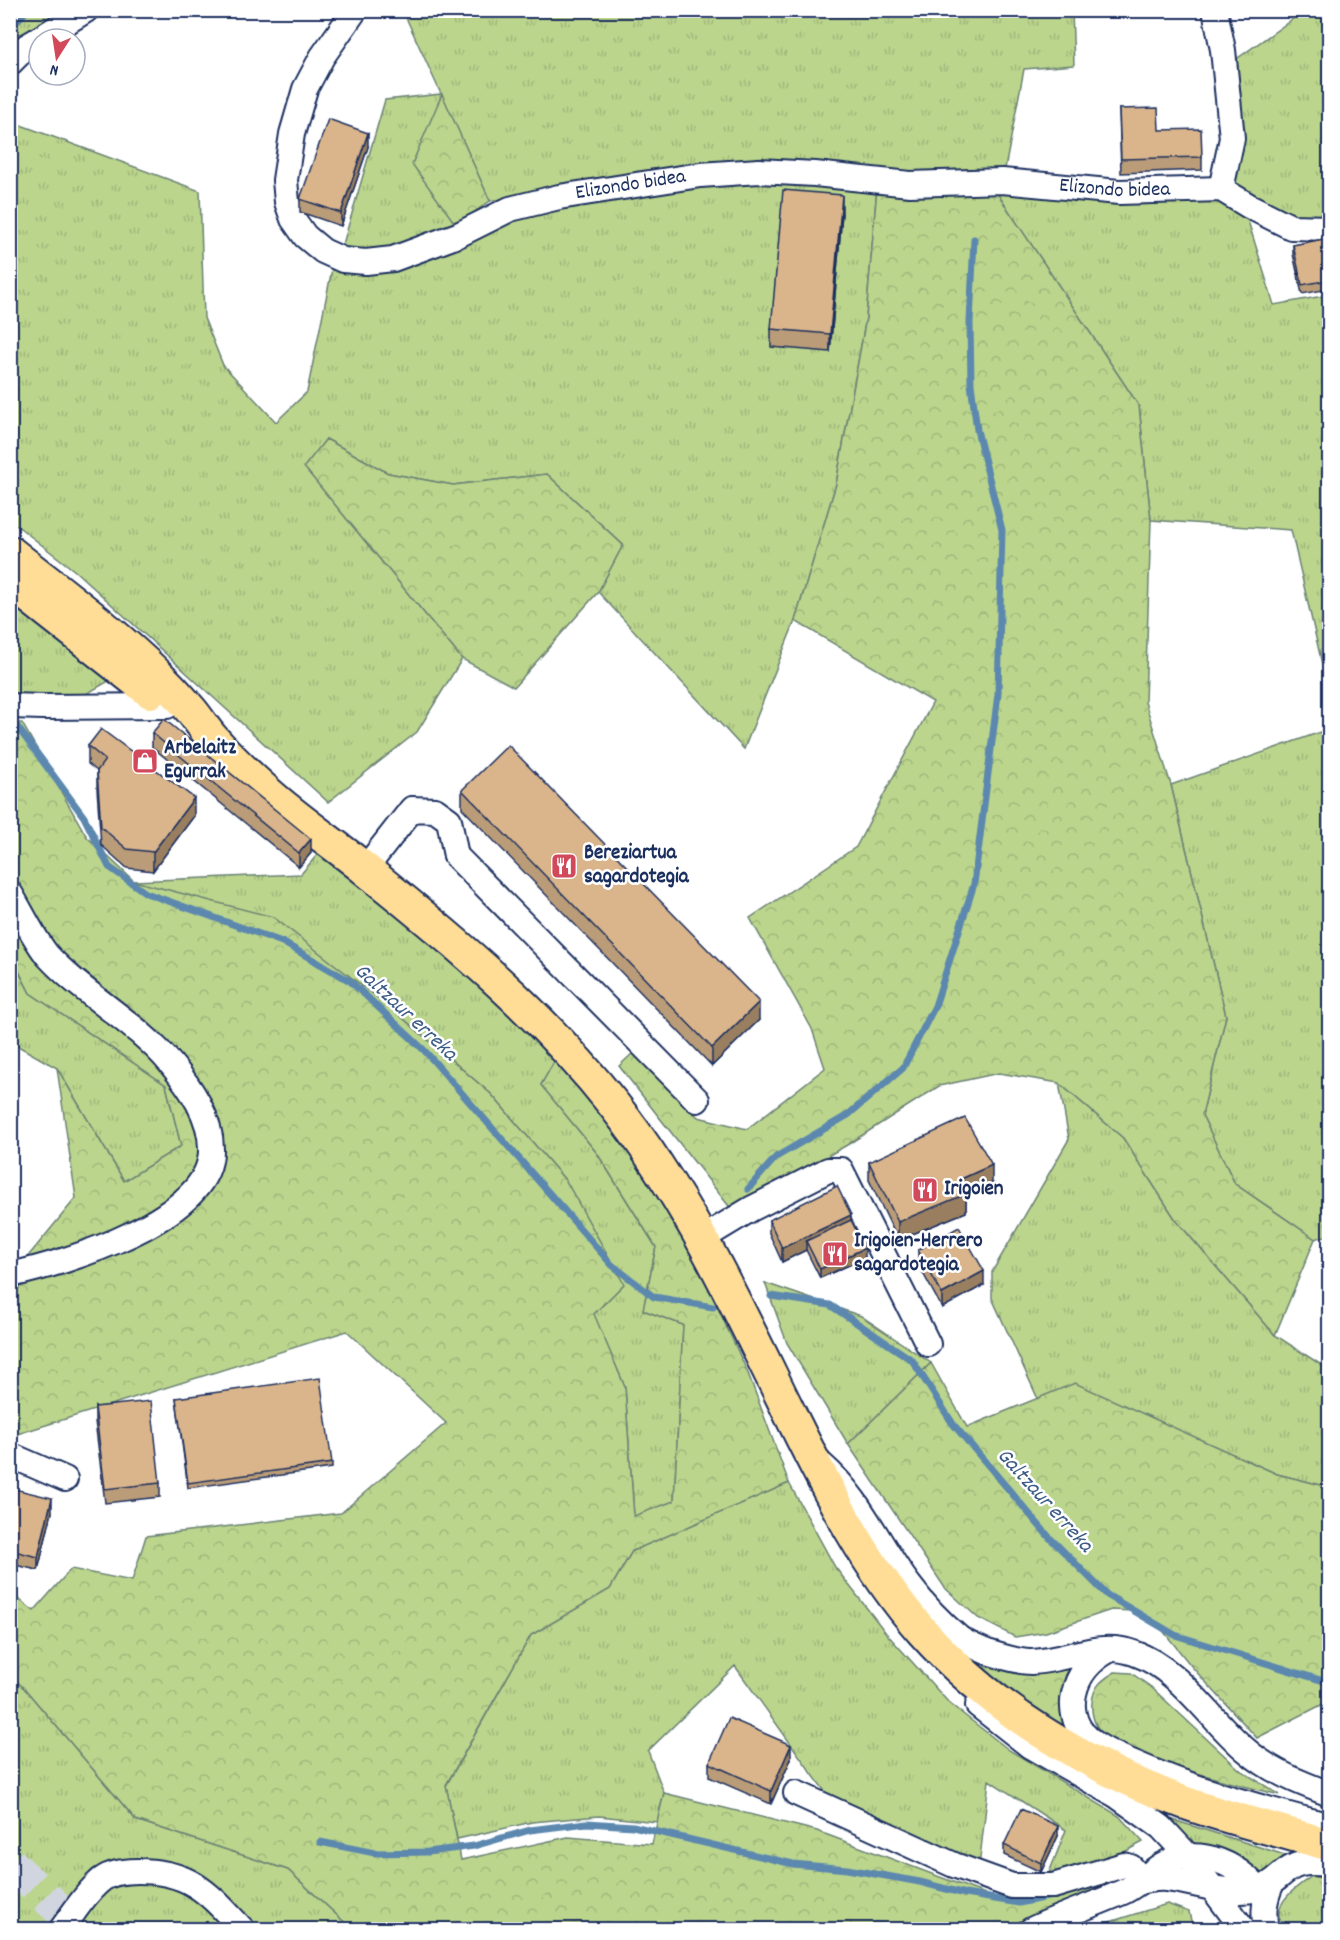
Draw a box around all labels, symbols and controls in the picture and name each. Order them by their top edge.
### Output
north arrow [27,27,87,87]
text: N [48,57,61,81]
street label: Elizondo bidea [573,162,689,209]
street label: Elizondo bidea [1058,171,1172,207]
place label: Arbelaitz Egurrak [164,734,237,788]
shop icon: Arbelaitz Egurrak [130,746,160,776]
place label: Bereziartua sagardotegia [584,839,690,893]
restaurant icon: Bereziartua sagardotegia [549,851,579,881]
water label: Galtzaur erreka [346,957,465,1070]
restaurant icon: Irigoien [910,1175,940,1205]
place label: Irigoien [944,1175,1004,1205]
place label: Irigoien-Herrero sagardotegia [854,1227,983,1281]
restaurant icon: Irigoien-Herrero sagardotegia [820,1239,850,1269]
water label: Galtzaur erreka [989,1442,1101,1561]

